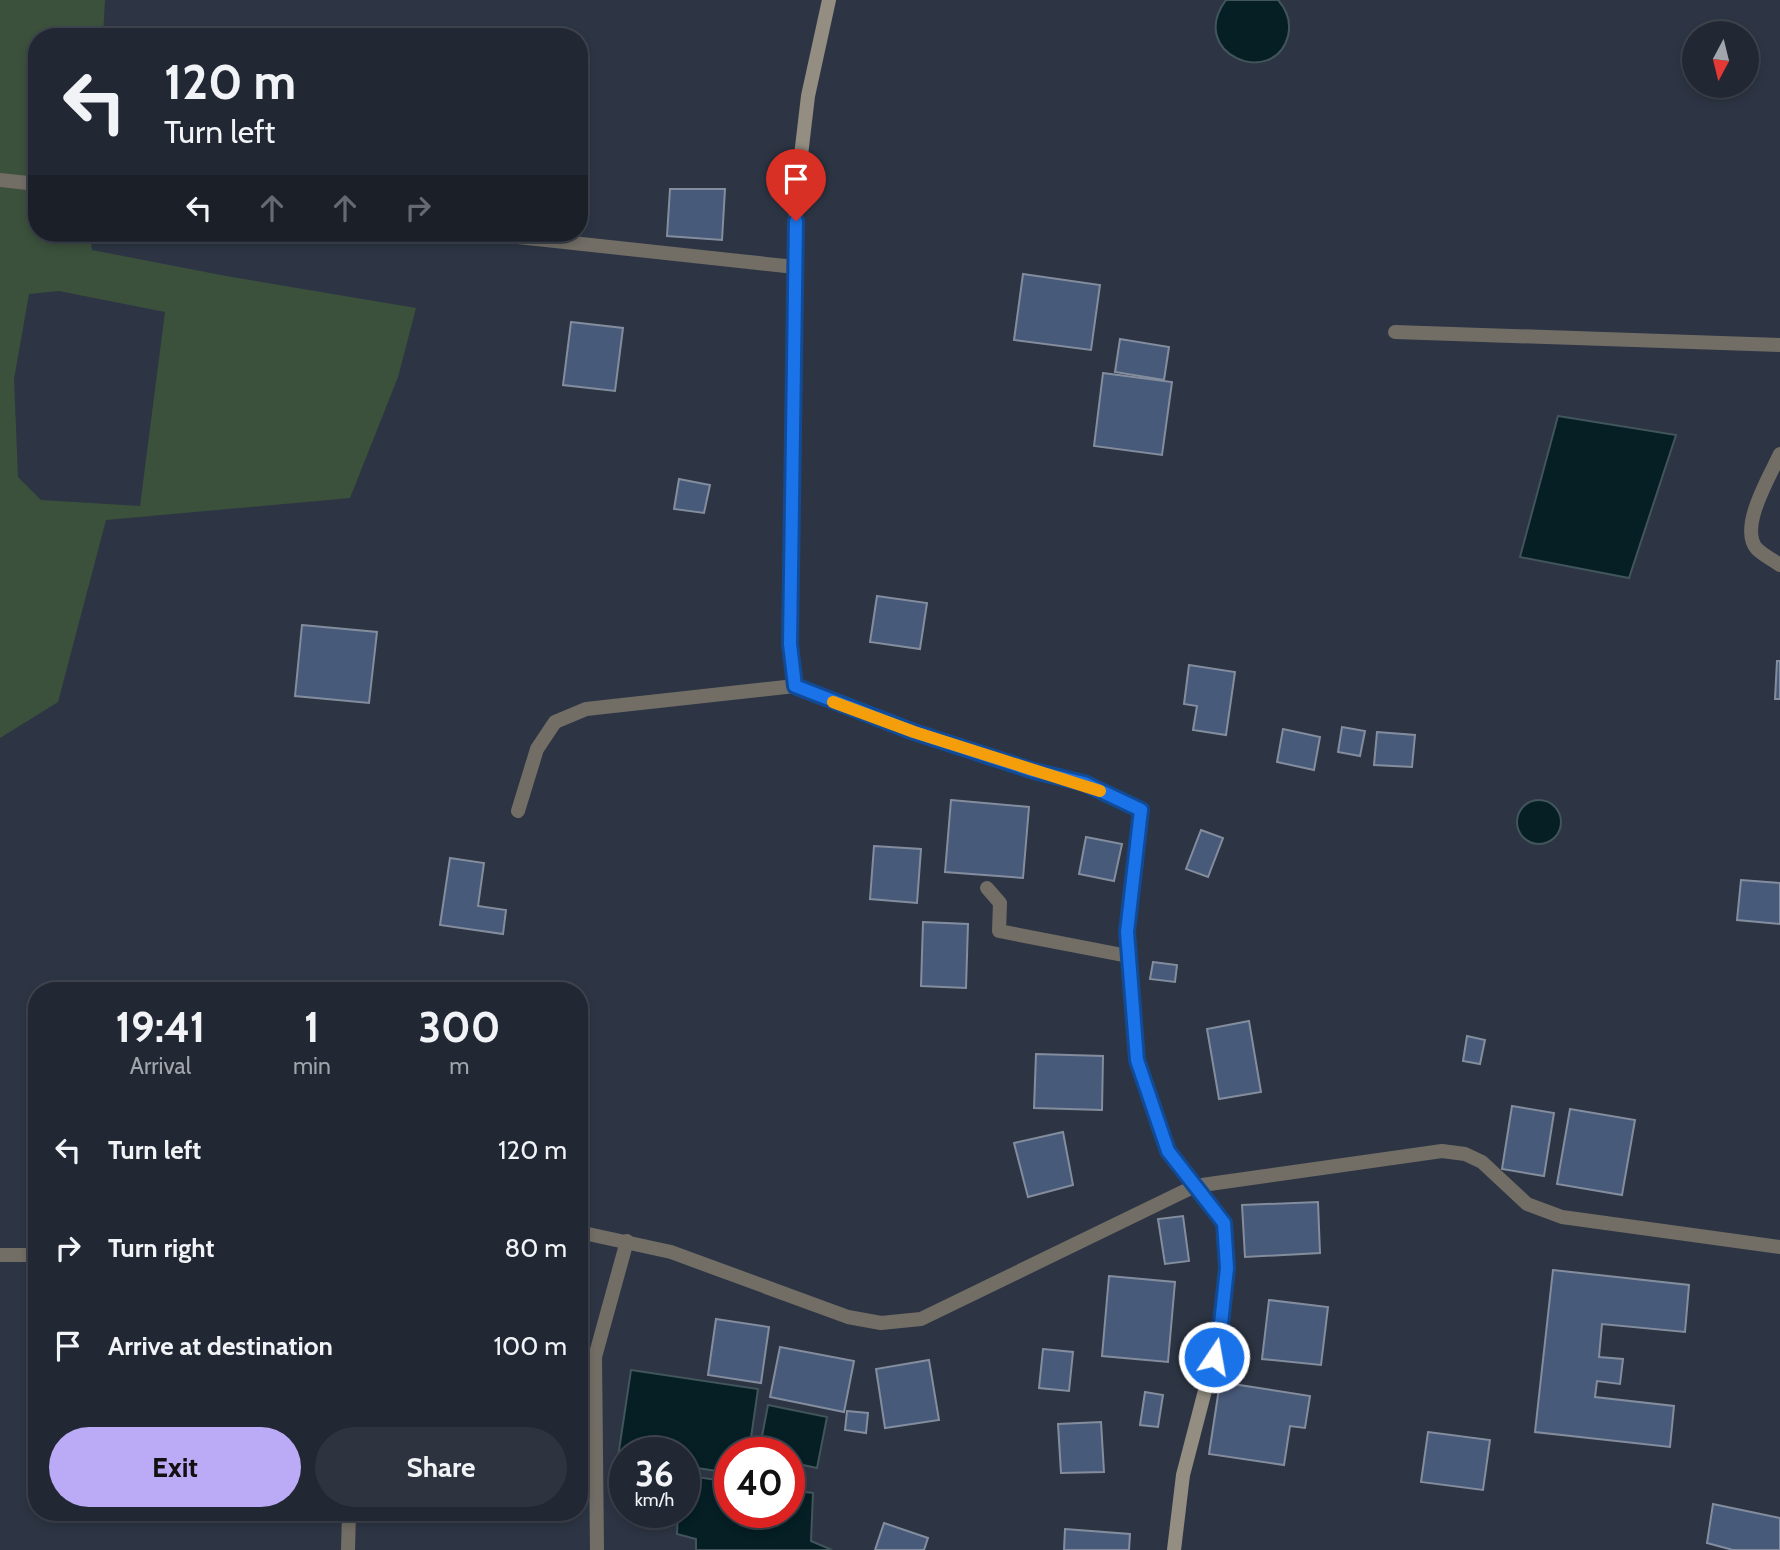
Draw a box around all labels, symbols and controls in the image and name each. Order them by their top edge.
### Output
north arrow [1682,21,1759,98]
map controls [1682,21,1759,98]
text: 120 m [164,52,296,111]
icon: left [49,56,140,147]
text: Turn left [164,112,275,151]
pin [766,149,826,221]
icon: arrive [777,160,815,198]
icon: left [180,189,218,227]
icon: ahead [253,189,291,227]
icon: ahead [326,189,364,227]
icon: right [399,189,437,227]
text: 19:41 [116,1001,205,1053]
text: 1 [304,1001,320,1053]
text: 300 [418,1001,500,1053]
text: Arrival [130,1052,191,1080]
text: min [293,1052,331,1080]
text: m [449,1052,469,1080]
icon: left [49,1131,87,1169]
text: Turn left [108,1134,201,1166]
text: 120 m [498,1134,567,1166]
icon: right [49,1229,87,1267]
text: Turn right [108,1232,214,1264]
text: 80 m [504,1232,567,1264]
position arrow [1177,1320,1251,1394]
icon: arrive [49,1327,87,1365]
text: Arrive at destination [108,1330,333,1362]
text: 100 m [494,1330,567,1362]
button: Exit [49,1427,301,1507]
button: Share [315,1427,567,1507]
speed limit sign: 40 [714,1437,805,1528]
text: 36 [635,1452,674,1495]
text: km/h [635,1489,674,1511]

